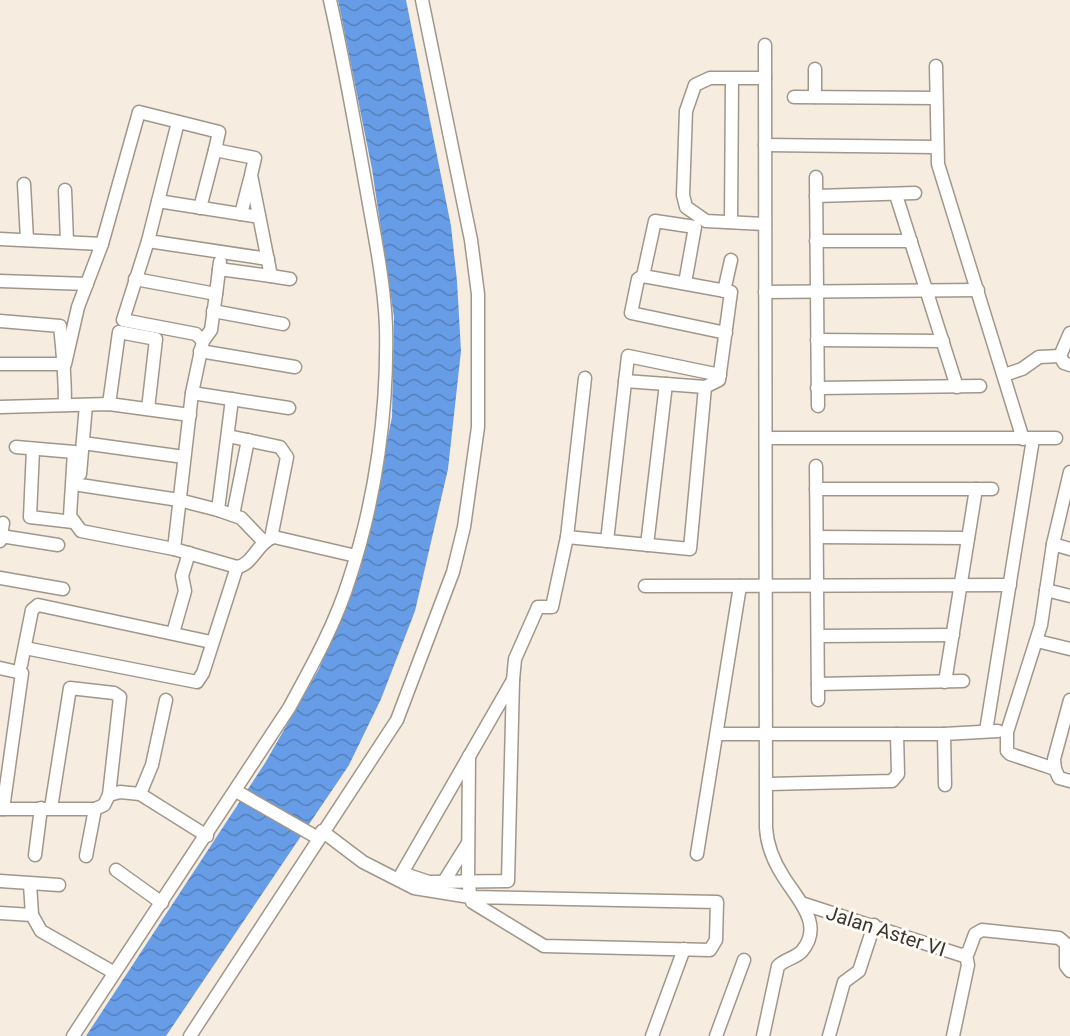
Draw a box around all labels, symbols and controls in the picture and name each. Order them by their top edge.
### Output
street label: Jalan Aster VI [823,900,949,962]

